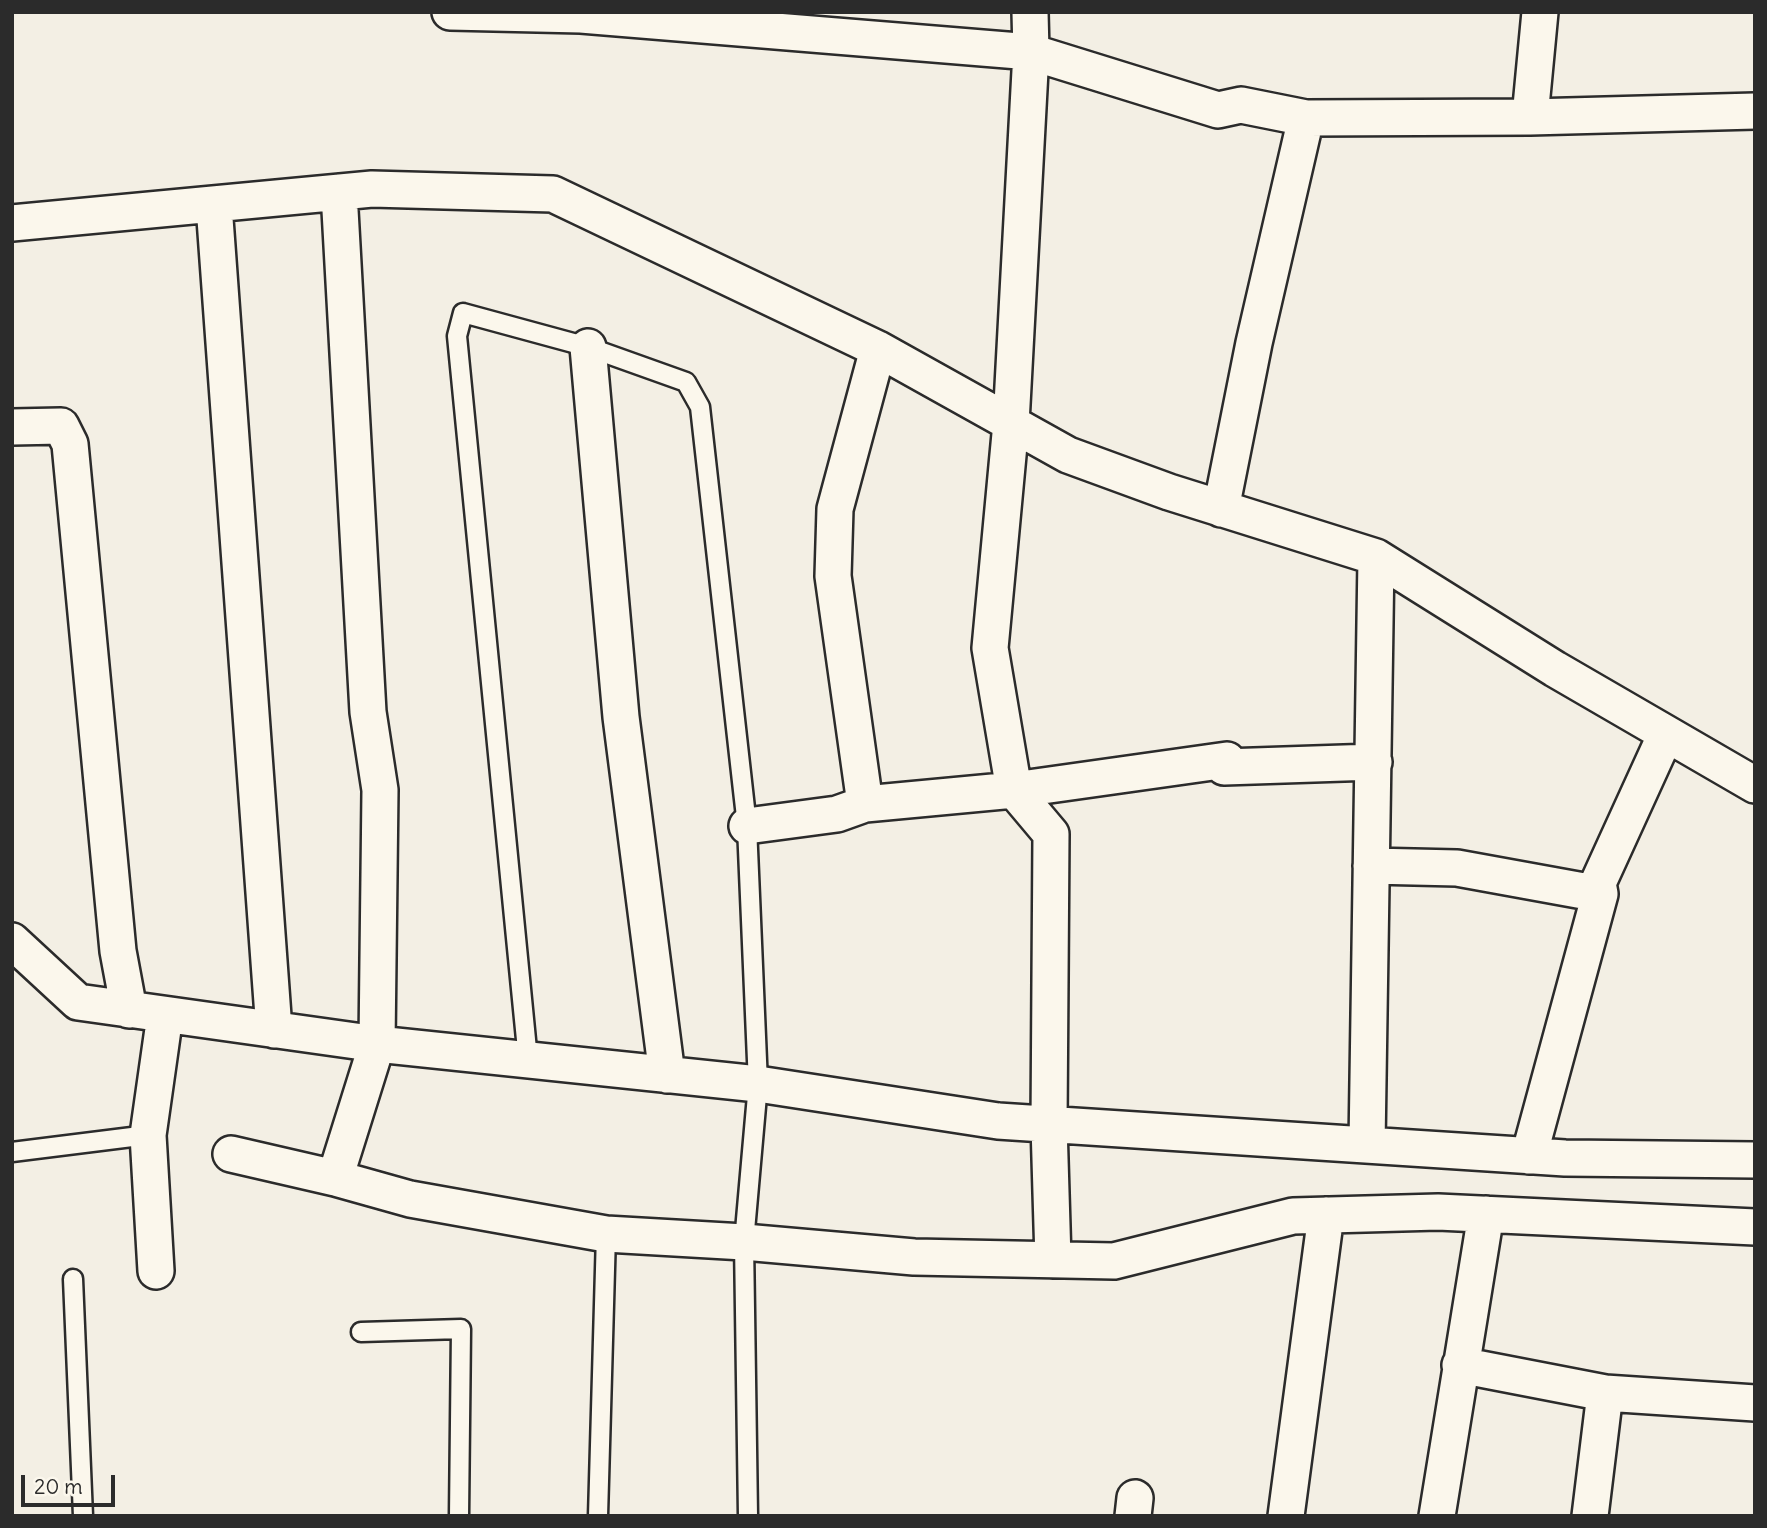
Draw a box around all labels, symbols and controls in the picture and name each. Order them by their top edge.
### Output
scale bar [24,1462,119,1506]
text: 20 m [34,1473,83,1500]

